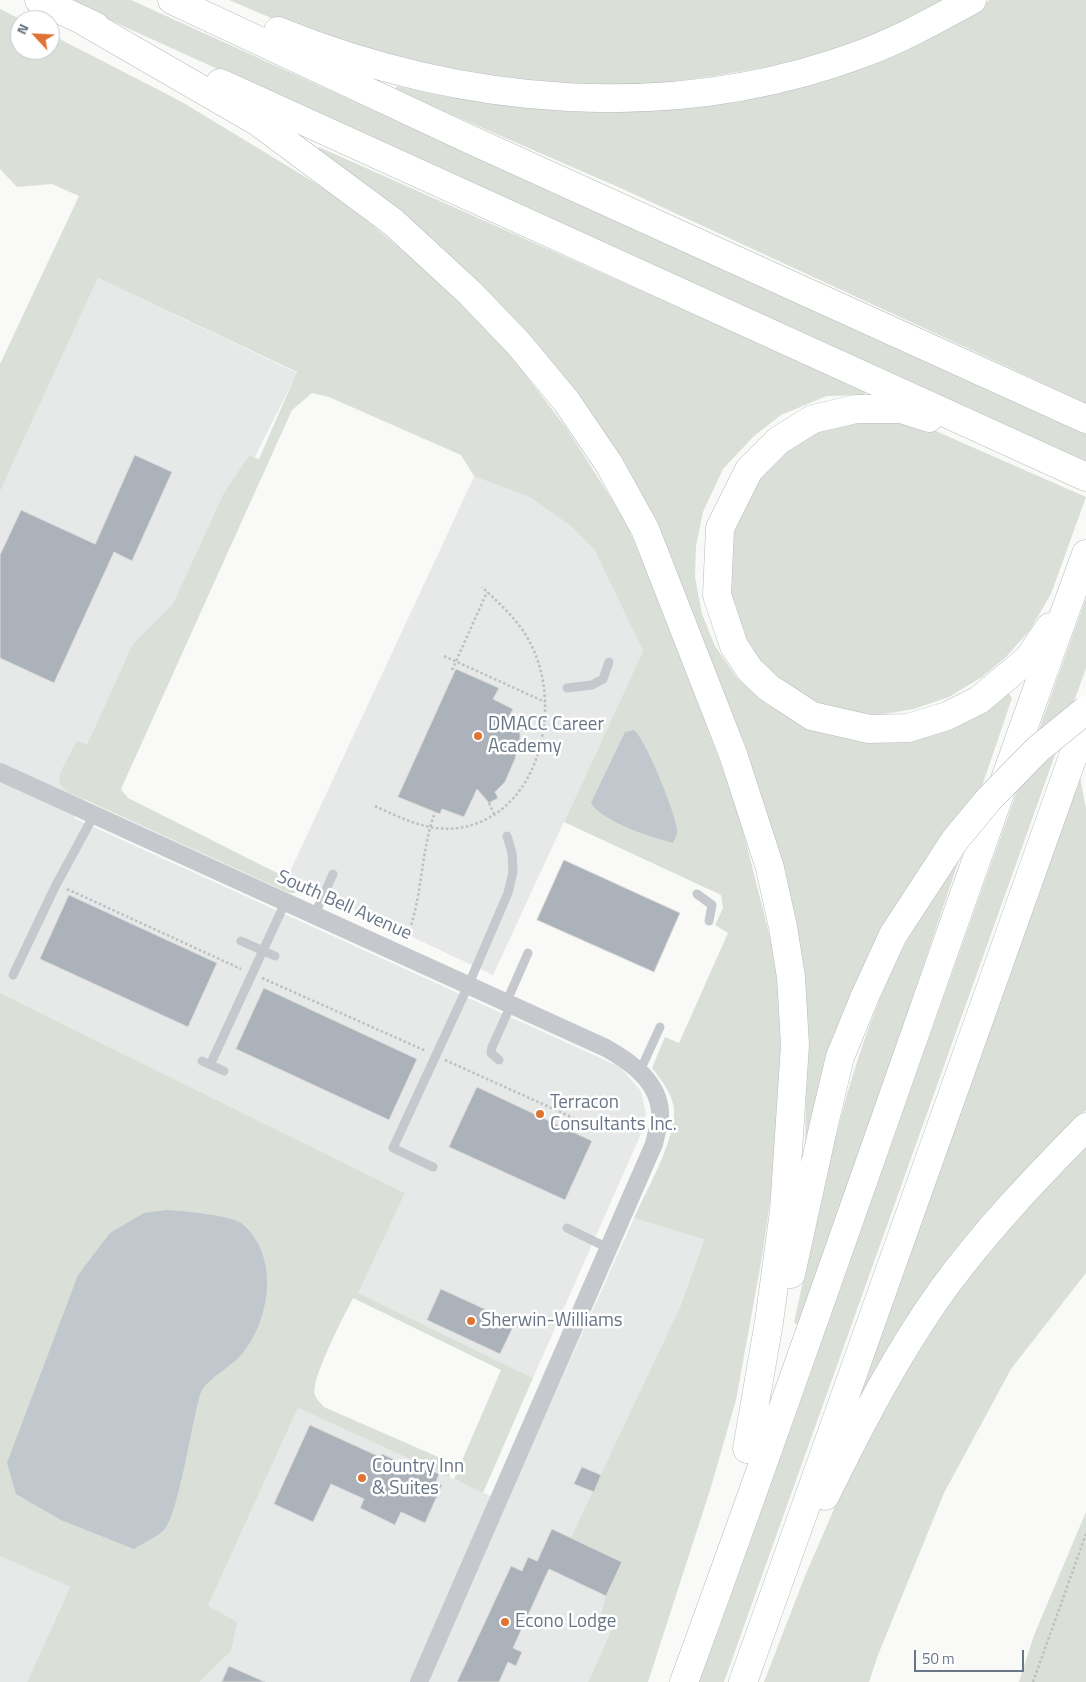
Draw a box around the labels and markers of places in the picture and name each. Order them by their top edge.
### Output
place label: DMACC Career Academy [488,714,604,758]
marker: DMACC Career Academy [472,730,484,742]
place label: Terracon Consultants Inc. [550,1092,677,1136]
marker: Terracon Consultants Inc. [534,1108,546,1120]
place label: Sherwin-Williams [481,1310,623,1332]
marker: Sherwin-Williams [465,1315,477,1327]
place label: Country Inn & Suites [372,1456,464,1500]
marker: Country Inn & Suites [356,1472,368,1484]
place label: Econo Lodge [515,1611,616,1633]
marker: Econo Lodge [499,1616,511,1628]

